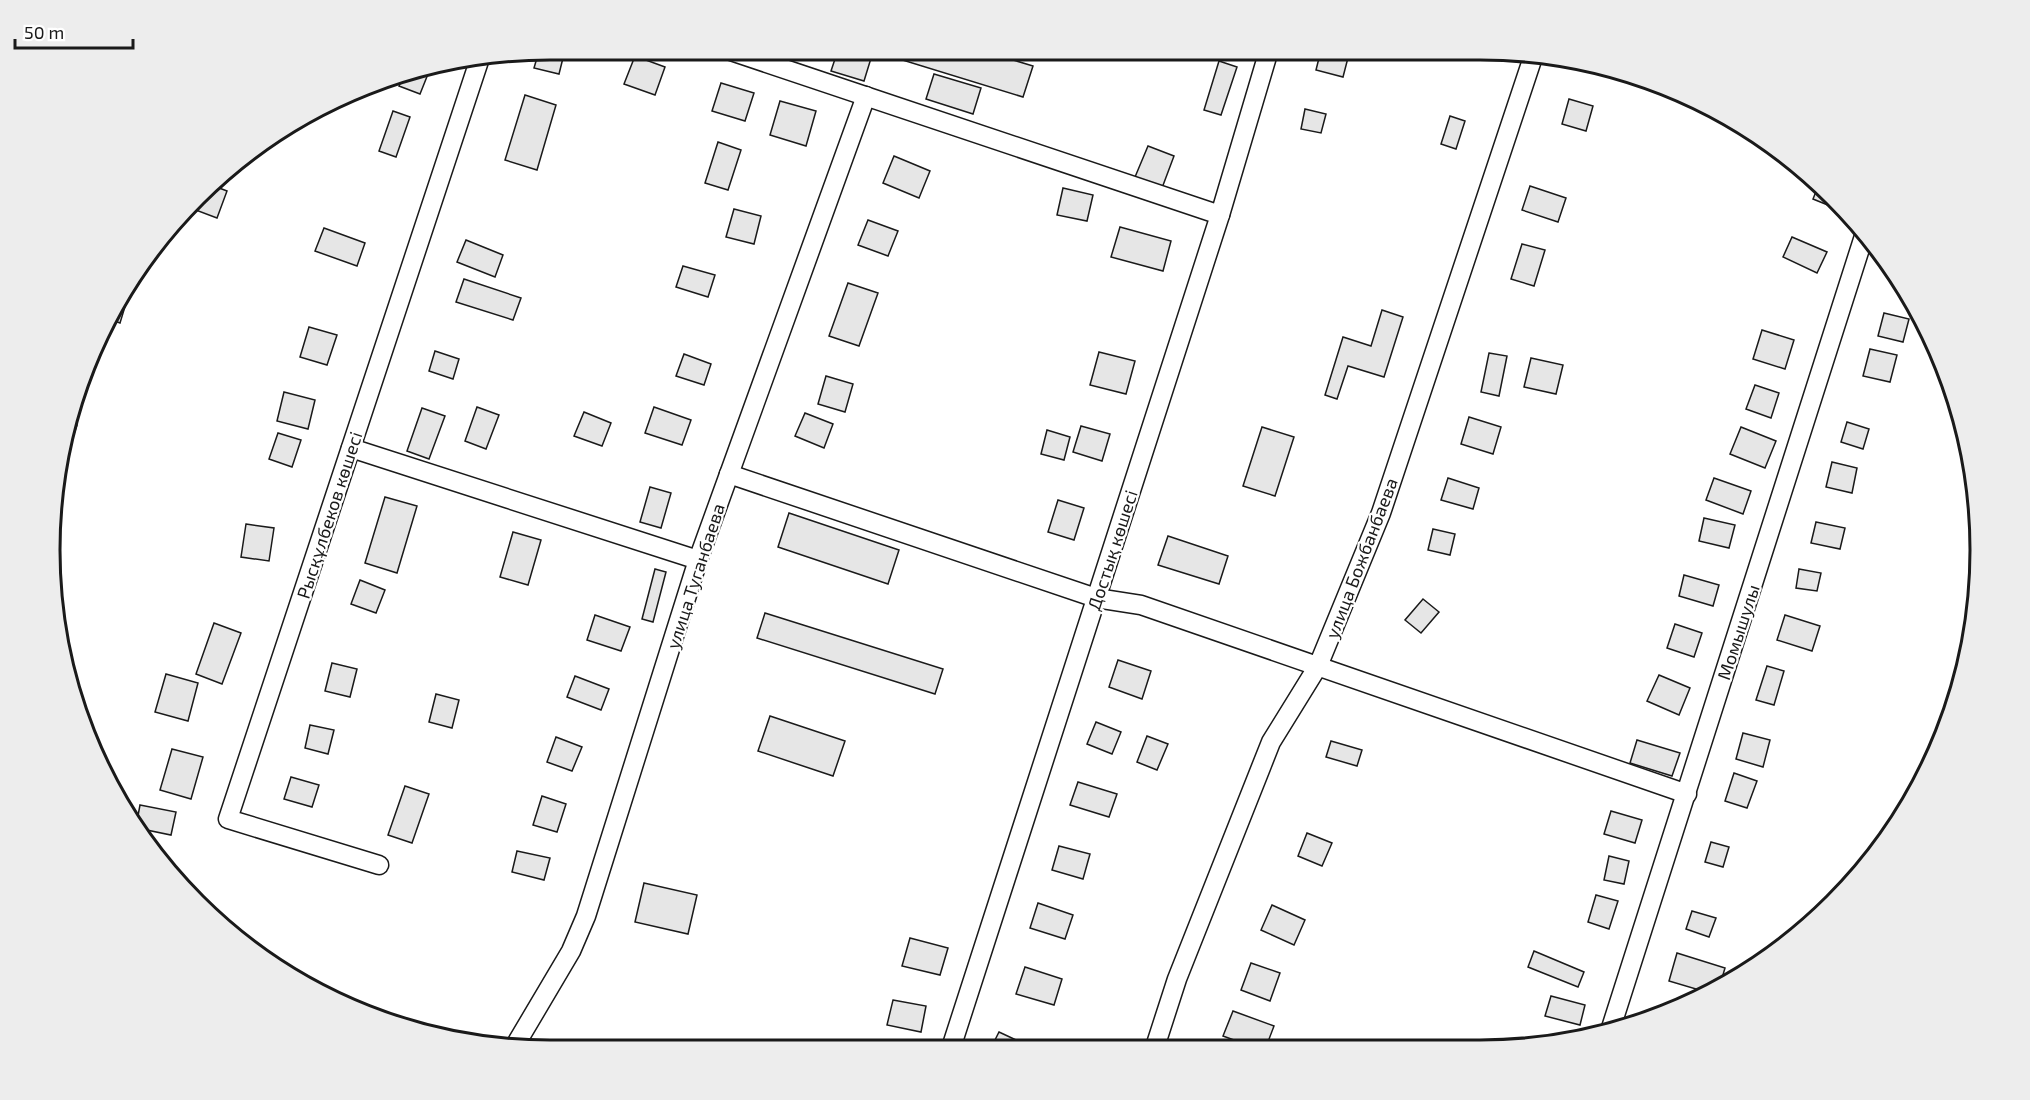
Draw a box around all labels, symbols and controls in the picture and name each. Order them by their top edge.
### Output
scale bar [15,12,134,50]
text: 50 m [24,21,64,43]
street label: Рысқұлбеков көшесі [292,429,366,601]
street label: улица Божбанбаева [1320,475,1402,641]
street label: Достық көшесі [1082,487,1142,613]
street label: улица Туганбаева [661,500,729,652]
street label: Момышулы [1712,581,1764,683]

